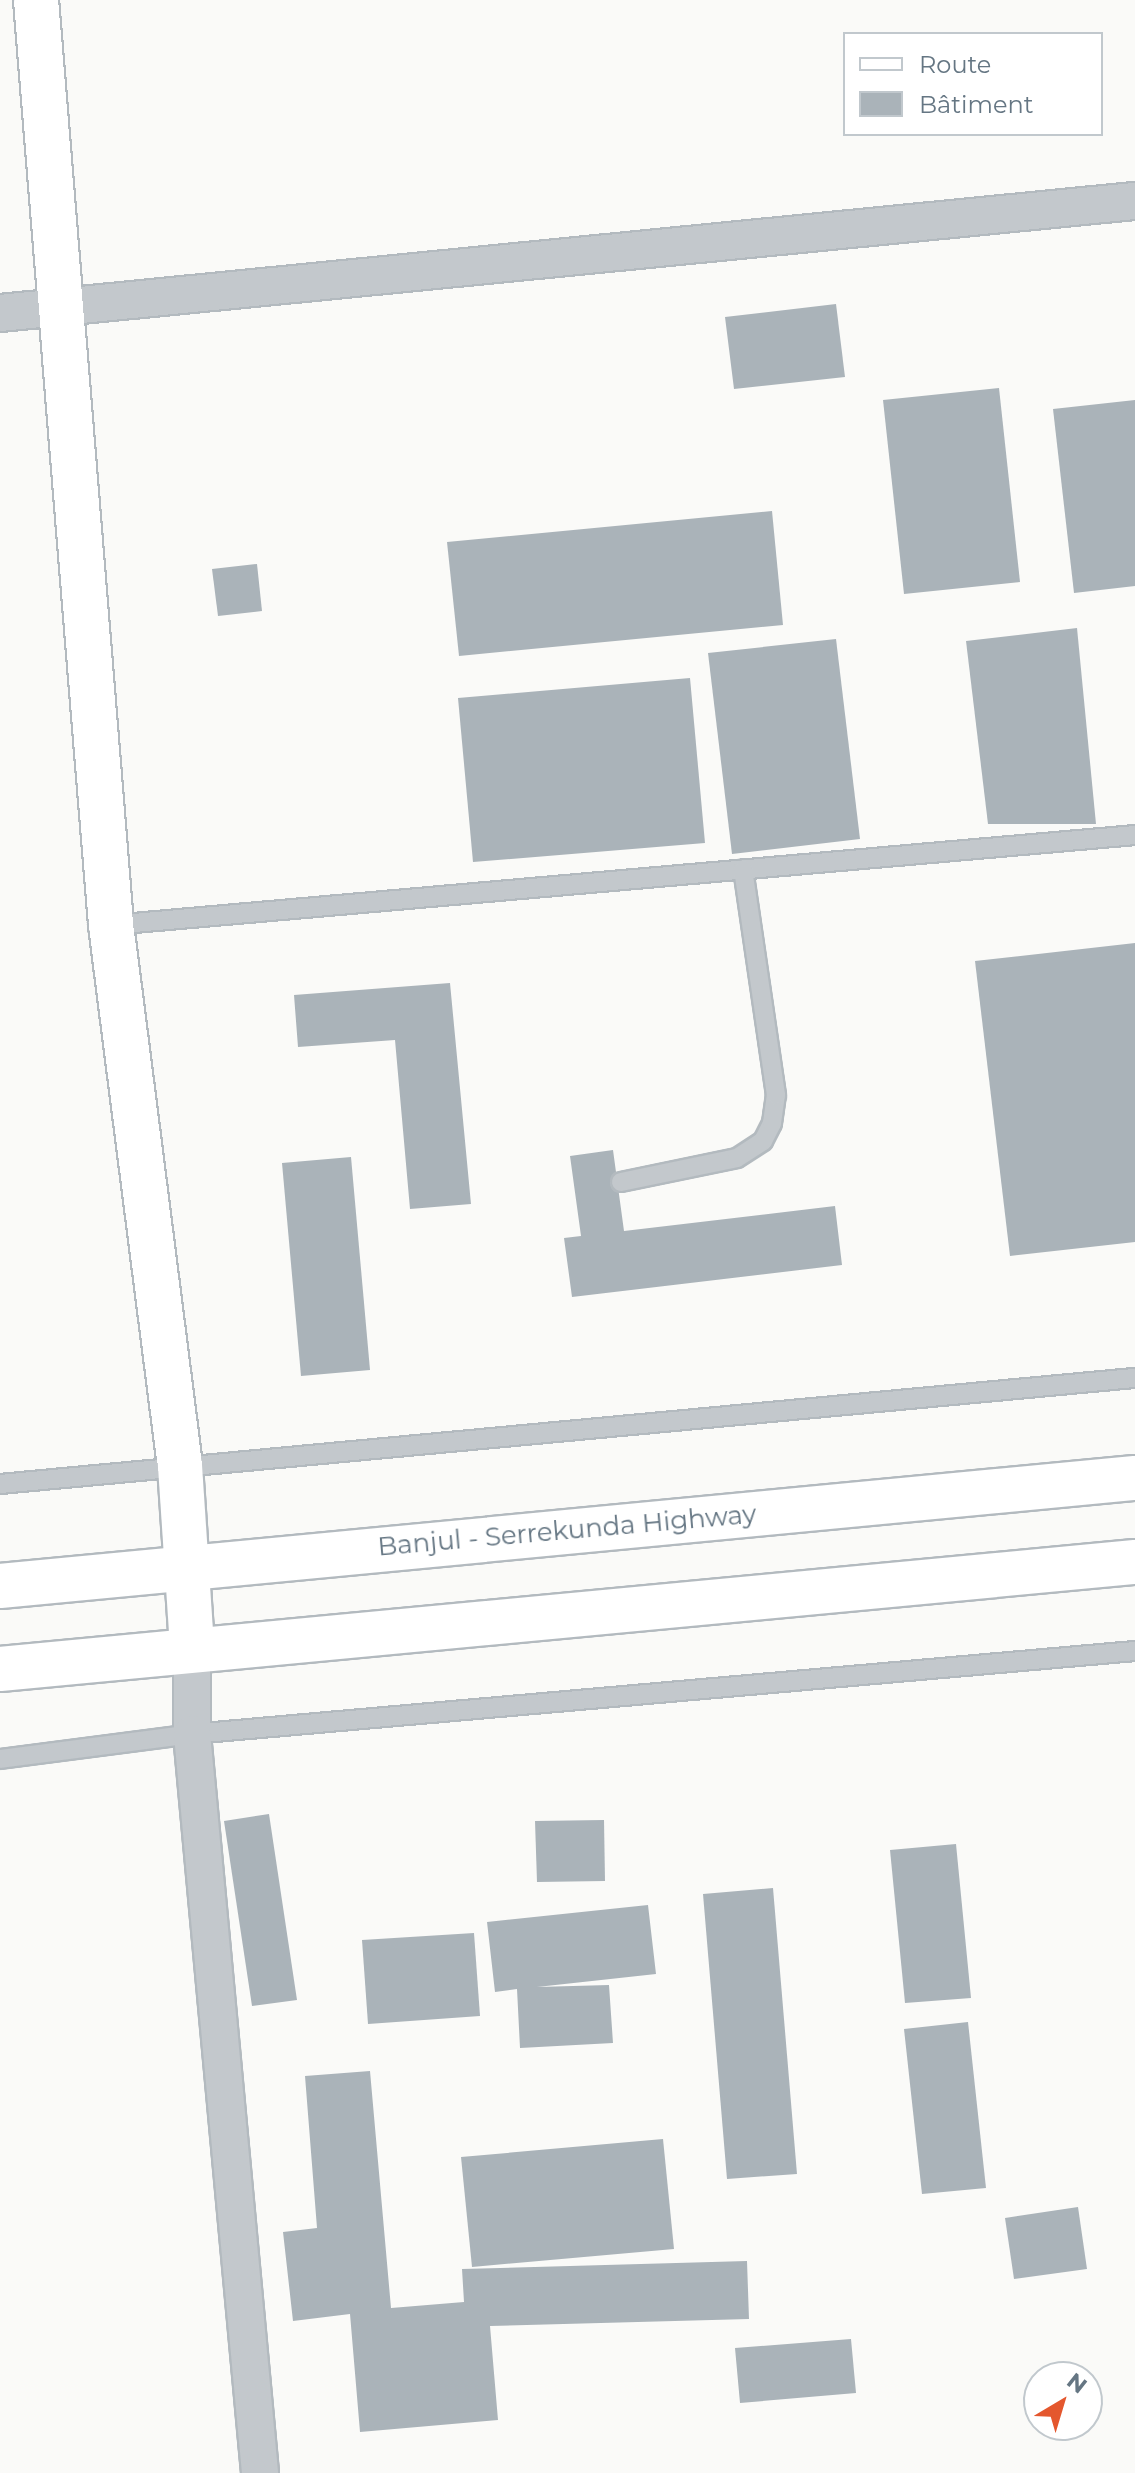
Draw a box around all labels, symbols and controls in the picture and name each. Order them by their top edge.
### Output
legend [843,32,1103,136]
text: Route [919,50,991,79]
text: Bâtiment [919,90,1033,119]
street label: Banjul - Serrekunda Highway [376,1499,758,1563]
north arrow [1023,2361,1103,2441]
text: N [1062,2367,1092,2399]

